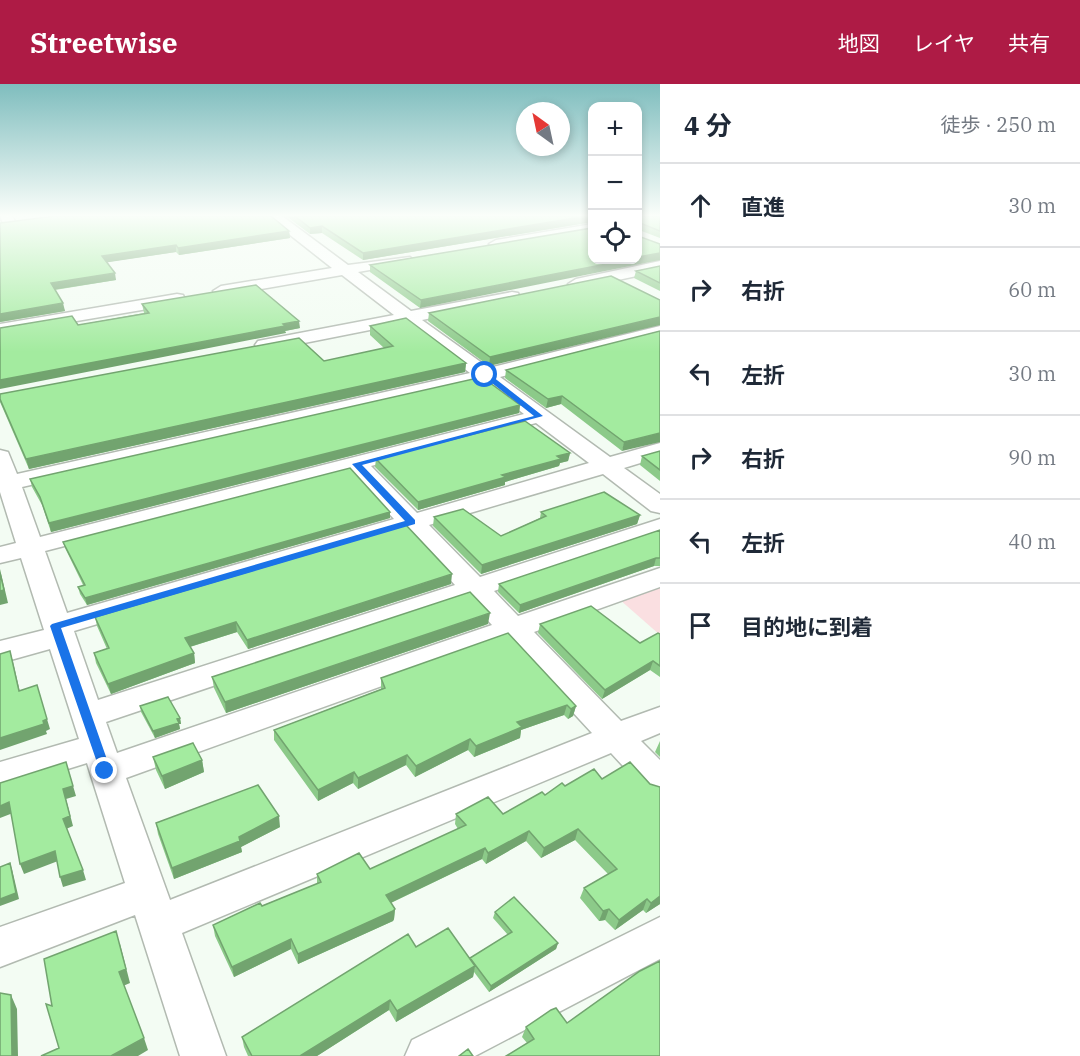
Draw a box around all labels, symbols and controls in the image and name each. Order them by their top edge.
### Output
text: Streetwise [30,24,177,61]
text: 地図 [838,29,880,57]
text: レイヤ [913,29,975,57]
text: 共有 [1008,29,1050,57]
north arrow [516,102,570,156]
map controls [588,102,642,264]
button: + [588,102,642,156]
text: 4 分 [684,108,732,142]
text: 徒歩 · 250 m [941,111,1056,138]
button: − [588,156,642,210]
icon: ahead [684,189,717,222]
text: 直進 [741,192,785,221]
text: 30 m [1008,192,1056,219]
button: locate [588,210,642,264]
icon: right [684,273,717,306]
text: 右折 [741,276,785,305]
text: 60 m [1008,276,1056,303]
icon: left [684,357,717,390]
text: 左折 [741,360,785,389]
text: 30 m [1008,360,1056,387]
route start [471,361,497,387]
icon: right [684,441,717,474]
text: 右折 [741,444,785,473]
text: 90 m [1008,444,1056,471]
icon: left [684,525,717,558]
text: 左折 [741,528,785,557]
text: 40 m [1008,528,1056,555]
icon: arrive [684,609,717,642]
text: 目的地に到着 [741,612,873,641]
route end [91,757,117,783]

